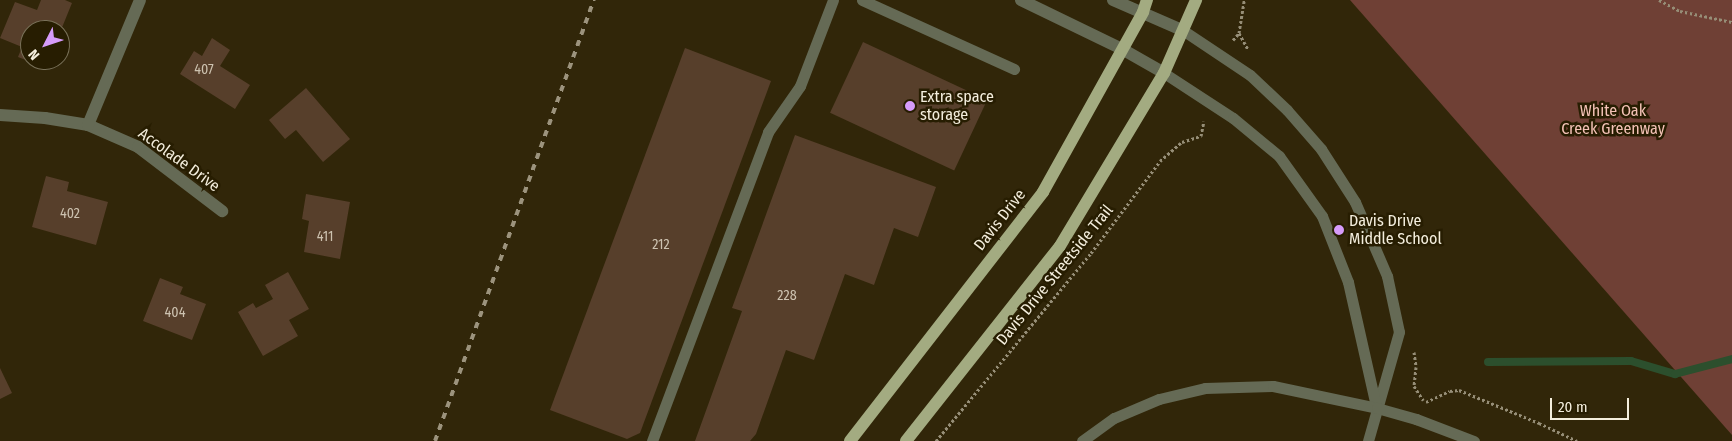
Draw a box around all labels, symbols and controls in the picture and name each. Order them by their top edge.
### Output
north arrow [20,20,70,70]
text: N [25,46,43,63]
house number: 407 [194,62,214,78]
place label: Extra space storage [920,87,994,125]
marker: Extra space storage [904,100,916,112]
park label: White Oak Creek Greenway [1561,101,1665,139]
street label: Accolade Drive [135,124,223,196]
street label: Davis Drive [970,186,1030,254]
street label: Davis Drive Streetside Trail [993,201,1117,349]
house number: 402 [60,206,80,222]
place label: Davis Drive Middle School [1349,211,1442,249]
marker: Davis Drive Middle School [1333,224,1345,236]
house number: 411 [317,229,333,245]
house number: 212 [652,237,670,253]
house number: 228 [777,288,797,304]
house number: 404 [165,305,185,321]
scale bar [1552,388,1631,420]
text: 20 m [1558,398,1588,416]

